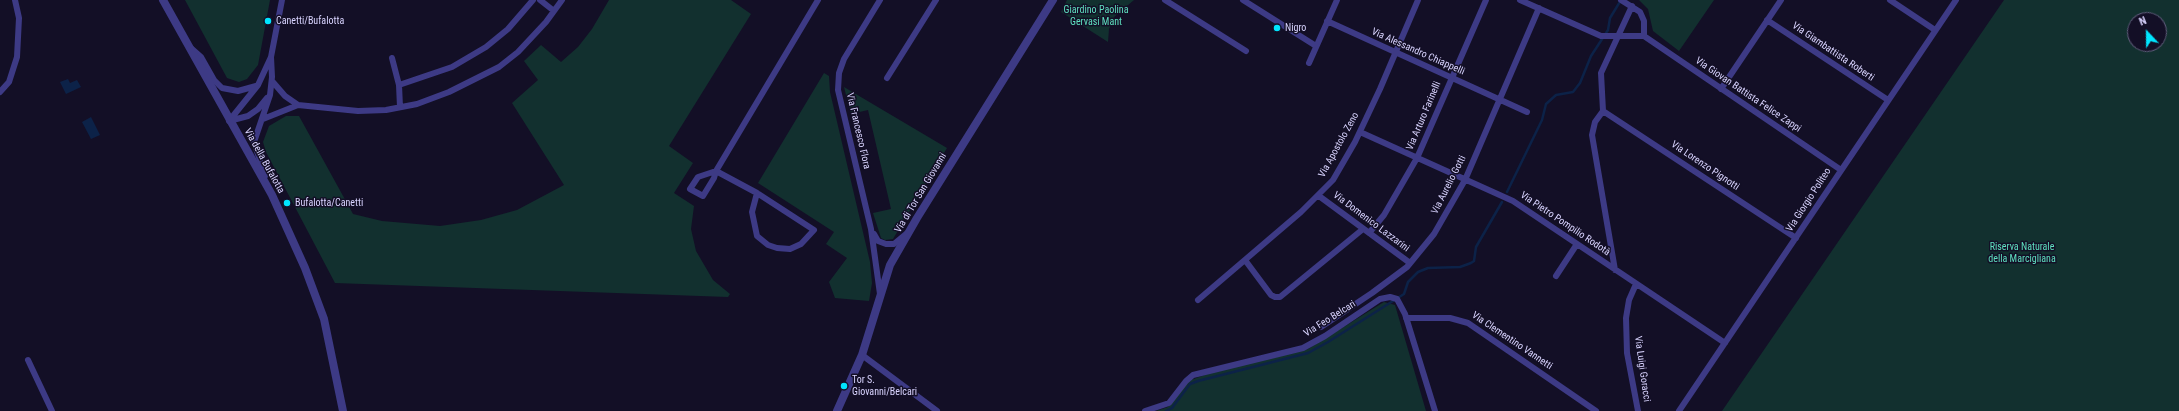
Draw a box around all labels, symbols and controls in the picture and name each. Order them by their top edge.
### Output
park label: Giardino Paolina Gervasi Mant [1064,4,1128,28]
north arrow [2127,12,2167,52]
text: N [2137,14,2148,29]
place label: Canetti/Bufalotta [276,15,344,27]
marker: Canetti/Bufalotta [263,16,273,26]
street label: Via Giambattista Roberti [1790,20,1876,84]
place label: Nigro [1285,22,1306,34]
marker: Nigro [1272,23,1282,33]
street label: Via Alessandro Chiappelli [1370,26,1466,78]
street label: Via Giovan Battista Felice Zappi [1693,55,1803,135]
street label: Via Arturo Farinelli [1404,80,1444,152]
street label: Via Francesco Flora [843,92,873,170]
street label: Via Apostolo Zeno [1316,110,1362,180]
street label: Via della Bufalotta [241,126,287,196]
street label: Via Lorenzo Pignotti [1669,139,1741,193]
street label: Via di Tor San Giovanni [892,151,950,235]
street label: Via Aurelio Gotti [1429,154,1469,216]
street label: Via Giorgio Politeo [1784,166,1834,234]
street label: Via Domenico Lazzarini [1330,189,1412,255]
street label: Via Pietro Pompilio Rodotà [1518,189,1612,259]
place label: Bufalotta/Canetti [295,197,363,209]
marker: Bufalotta/Canetti [282,198,292,208]
park label: Riserva Naturale della Marcigliana [1988,241,2056,264]
street label: Via Feo Belcari [1302,298,1358,340]
street label: Via Clementino Vannetti [1469,310,1555,372]
street label: Via Luigi Goracci [1631,335,1653,403]
place label: Tor S. Giovanni/Belcari [852,374,917,398]
marker: Tor S. Giovanni/Belcari [839,381,849,391]

